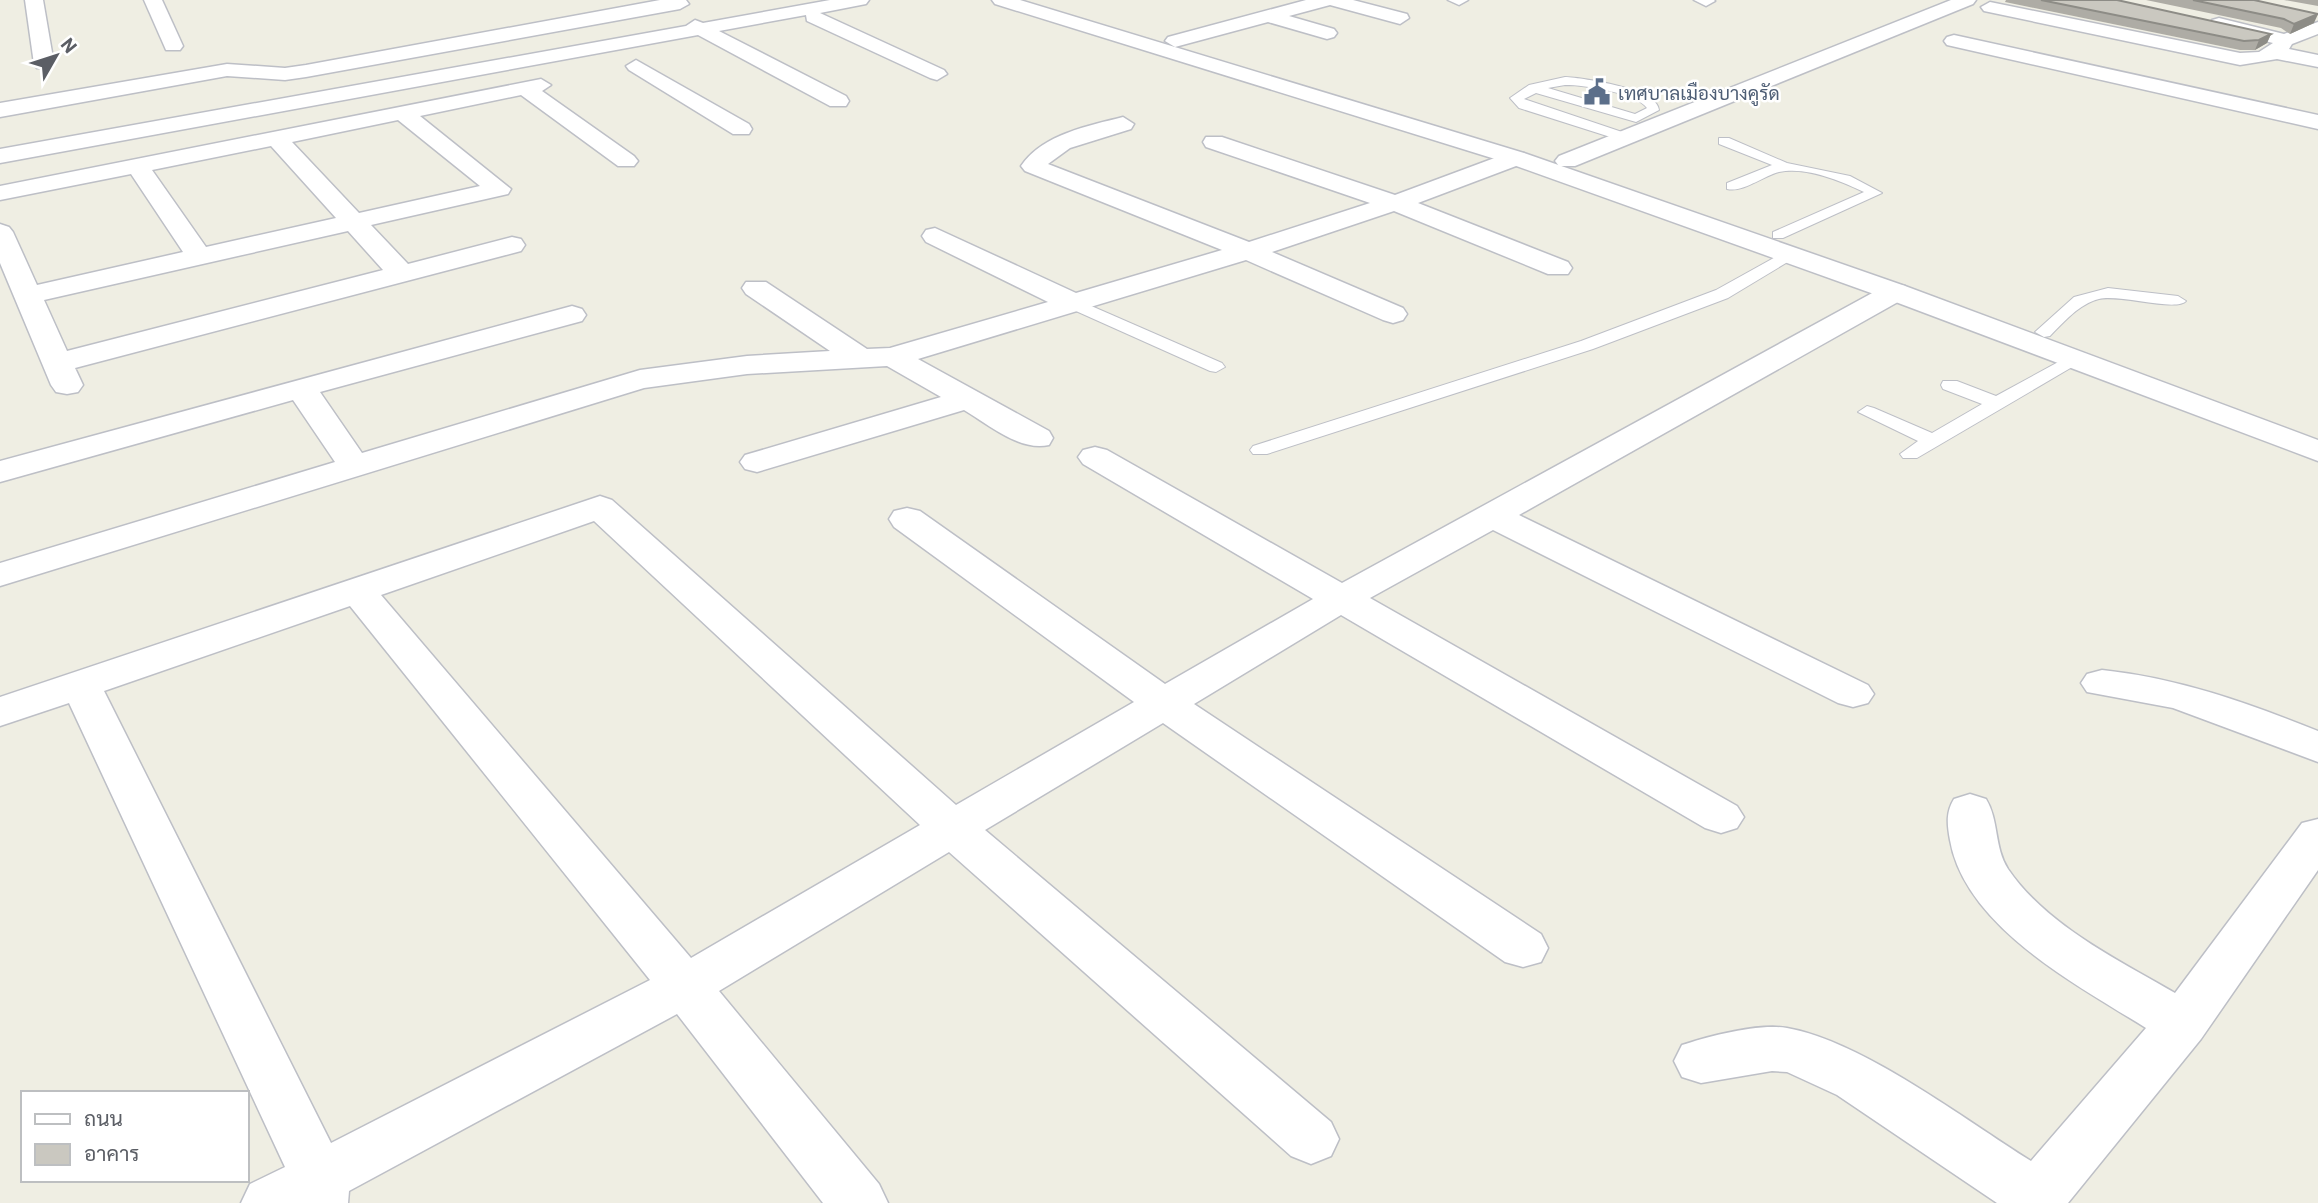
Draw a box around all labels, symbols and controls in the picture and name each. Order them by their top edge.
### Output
north arrow [21,21,91,91]
text: N [57,33,83,57]
public building icon: เทศบาลเมืองบางคูรัด [1582,77,1612,107]
place label: เทศบาลเมืองบางคูรัด [1618,81,1780,107]
legend [21,1091,248,1182]
text: ถนน [84,1105,123,1130]
text: อาคาร [84,1140,140,1165]

